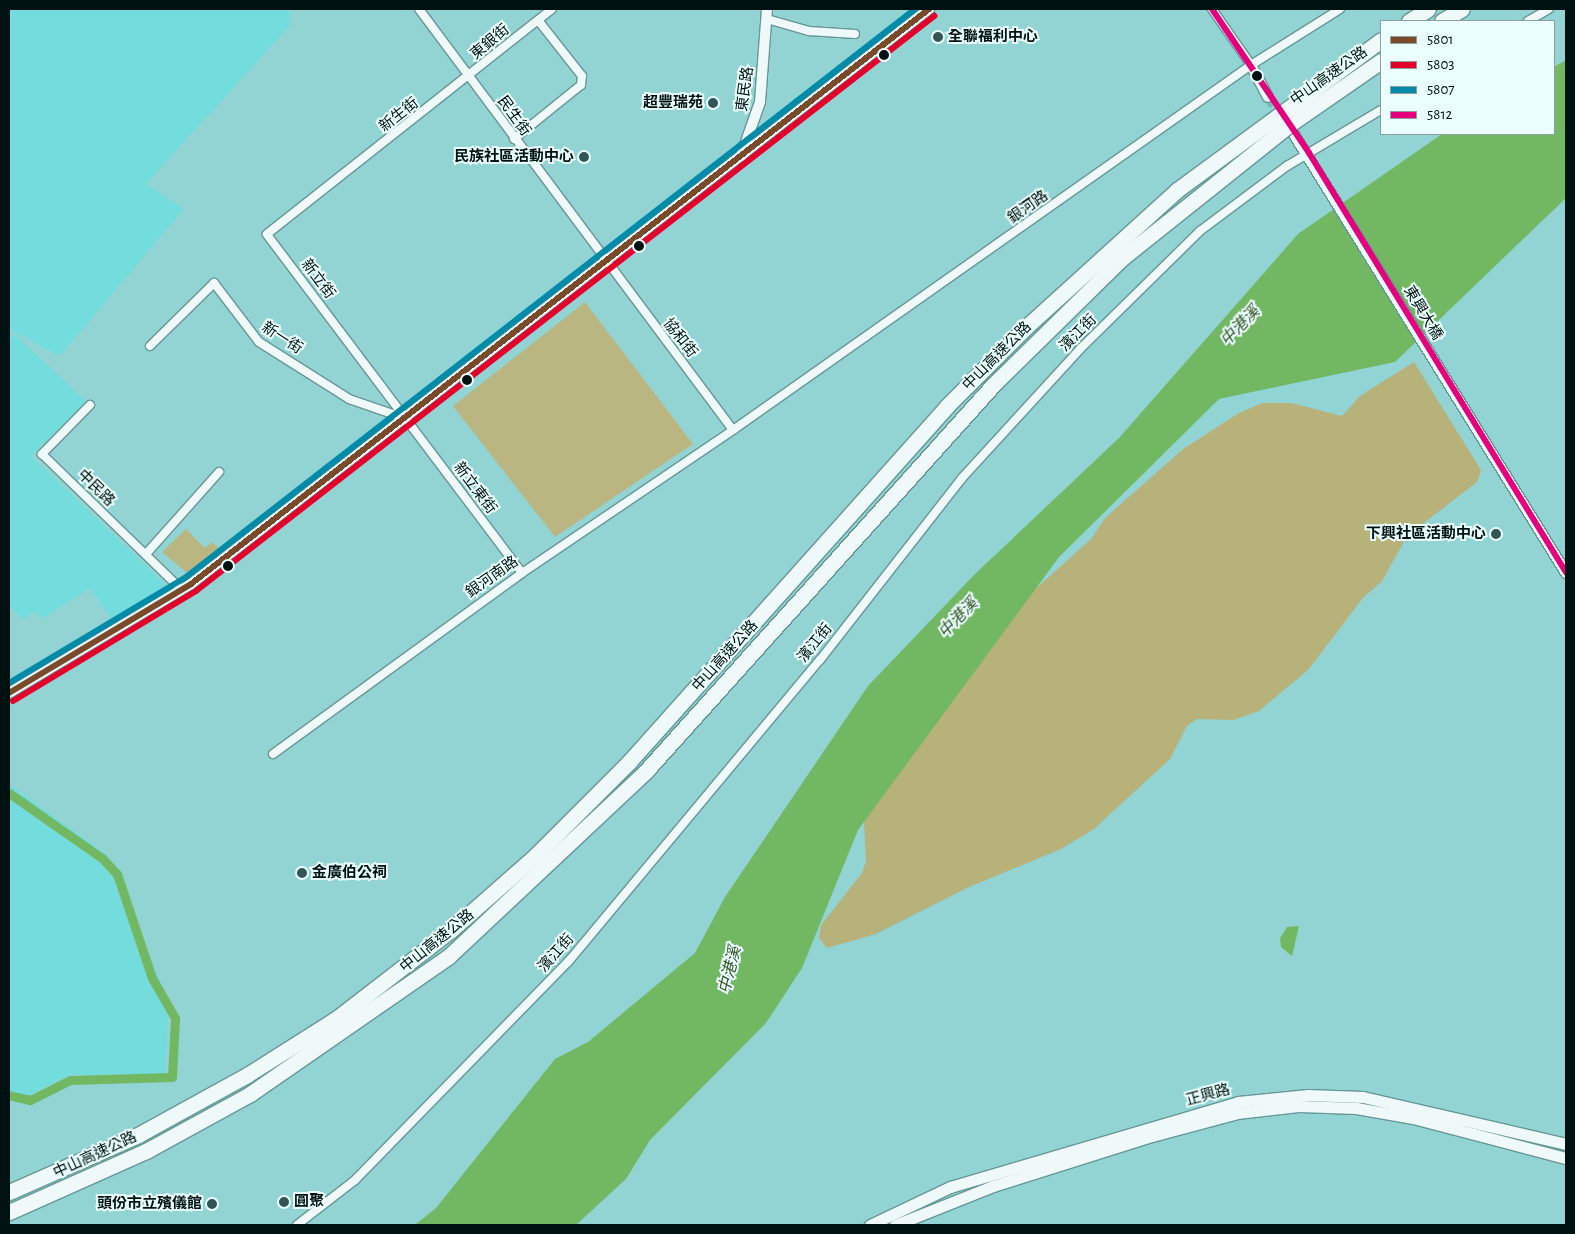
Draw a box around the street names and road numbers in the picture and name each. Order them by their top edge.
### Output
street label: 東銀街 [467,21,513,63]
street label: 中山高速公路 [1287,43,1371,109]
street label: 東民路 [733,65,757,113]
street label: 民生街 [493,93,535,139]
street label: 新生街 [376,94,422,136]
street label: 銀河路 [1004,187,1052,227]
street label: 新立街 [297,256,339,302]
street label: 東興大橋 [1400,283,1446,343]
street label: 濱江街 [1056,311,1100,355]
street label: 協和街 [659,315,701,361]
street label: 新一街 [258,318,306,358]
street label: 中山高速公路 [959,318,1035,394]
street label: 新立東街 [450,459,500,517]
street label: 中民路 [74,466,118,510]
street label: 銀河南路 [462,552,522,602]
street label: 中山高速公路 [688,617,762,695]
street label: 濱江街 [794,620,836,666]
street label: 中山高速公路 [396,906,478,976]
street label: 濱江街 [534,930,578,976]
street label: 正興路 [1184,1080,1232,1110]
street label: 中山高速公路 [50,1128,140,1182]

